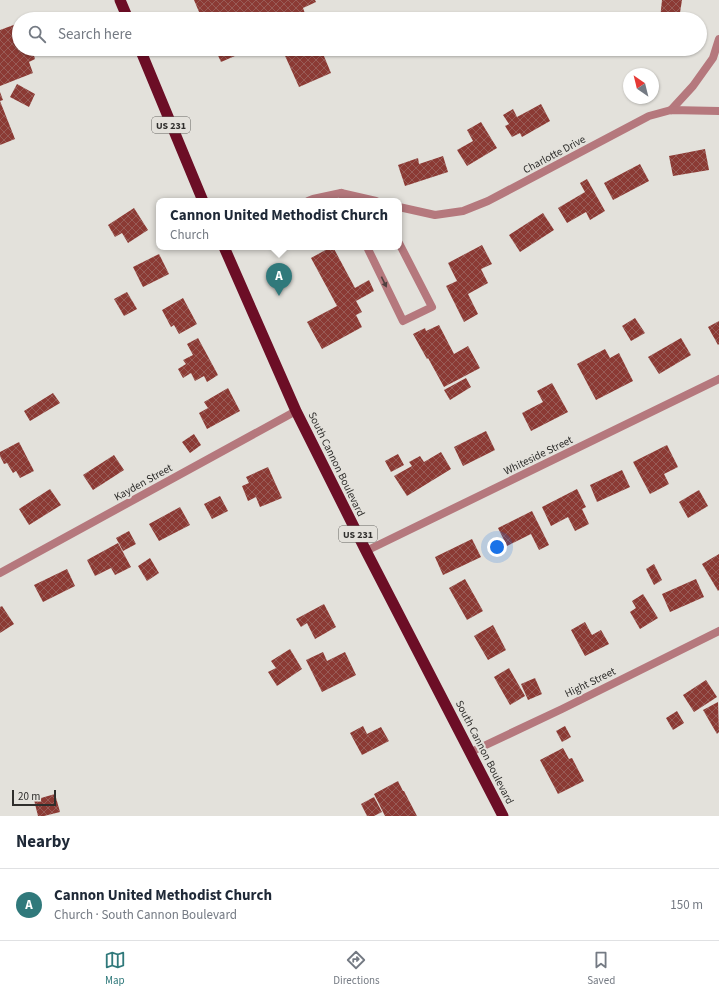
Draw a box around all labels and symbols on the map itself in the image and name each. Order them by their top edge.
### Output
north arrow [623,68,659,104]
road number: US 231 [152,117,190,133]
street label: Charlotte Drive [520,131,589,177]
pin: A [266,263,292,296]
one-way arrow [381,276,387,288]
street label: South Cannon Boulevard [305,409,368,519]
street label: Whiteside Street [501,432,575,479]
street label: Kayden Street [111,460,175,505]
road number: US 231 [339,526,377,542]
your location [487,537,507,557]
street label: Hight Street [562,664,618,701]
street label: South Cannon Boulevard [452,698,517,807]
scale bar [12,788,56,807]

